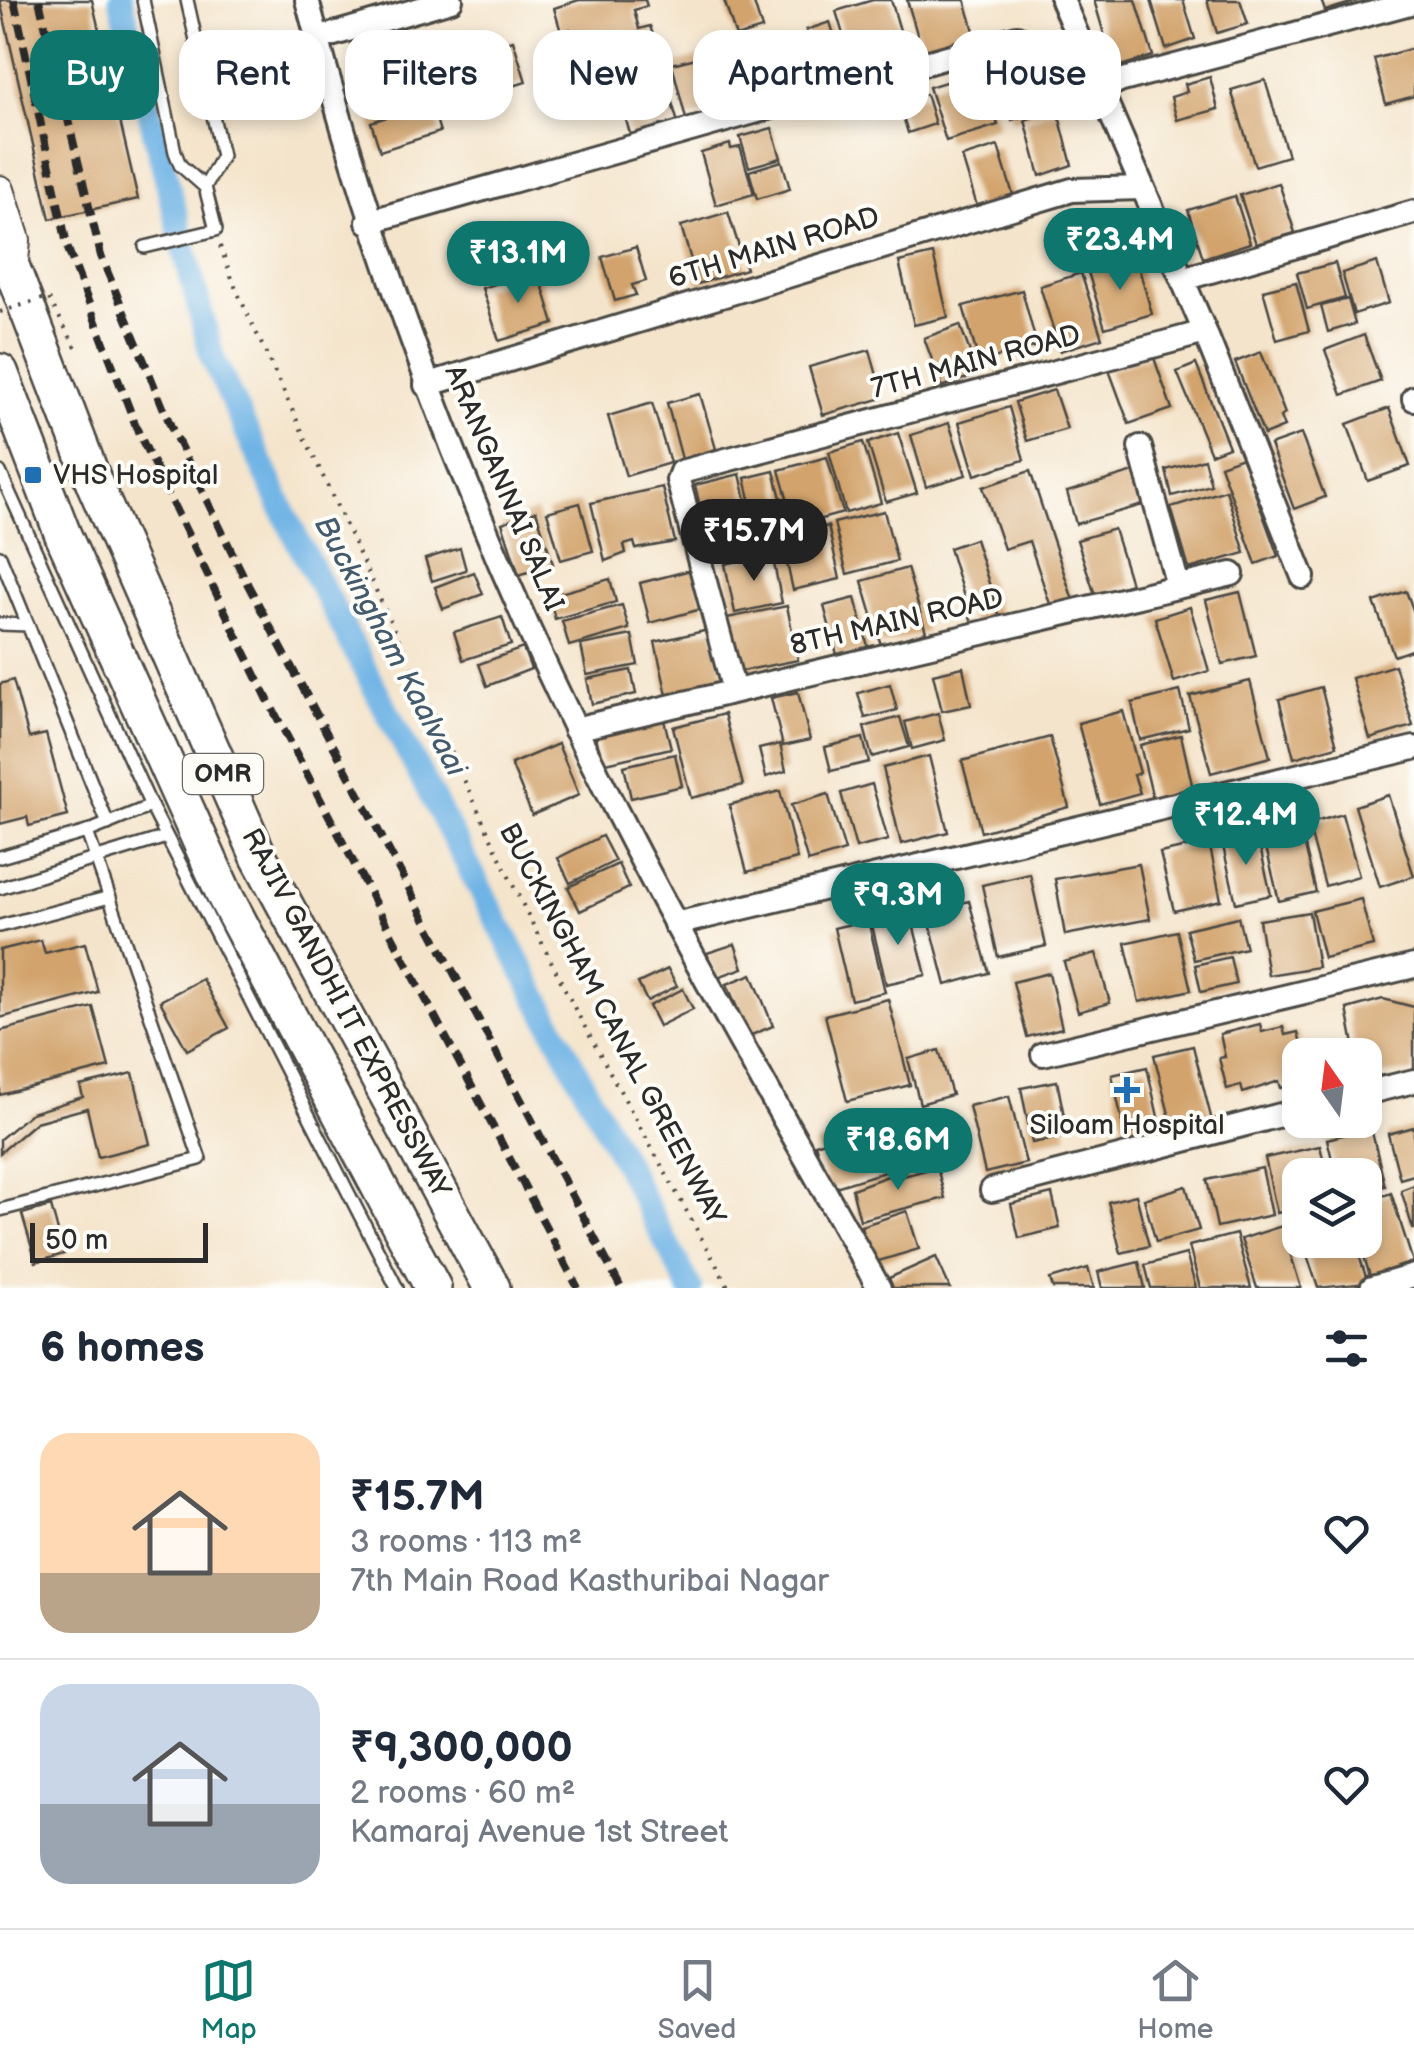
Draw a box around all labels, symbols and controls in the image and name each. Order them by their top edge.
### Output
chip: Buy [30,30,159,120]
chip: Rent [179,30,325,120]
chip: Filters [345,30,513,120]
chip: New [533,30,673,120]
chip: Apartment [693,30,929,120]
chip: House [949,30,1121,120]
street label: 6TH MAIN ROAD [665,200,883,296]
pin: ₹23.4M [1039,208,1201,293]
pin: ₹13.1M [437,221,599,306]
text: ₹23.4M [1066,221,1174,260]
text: ₹13.1M [469,234,567,273]
street label: 7TH MAIN ROAD [868,318,1084,406]
street label: ARANGANNAI SALAI [437,360,571,616]
place label: VHS Hospital [53,459,218,492]
marker: VHS Hospital [22,464,44,486]
pin: ₹15.7M [673,499,835,584]
water label: Buckingham Kaalvaai [306,510,474,783]
text: ₹15.7M [703,512,805,551]
street label: 8TH MAIN ROAD [787,581,1007,663]
road number: OMR [183,754,263,794]
pin: ₹12.4M [1165,783,1327,868]
text: ₹12.4M [1194,796,1298,835]
street label: BUCKINGHAM CANAL GREENWAY [492,818,732,1231]
street label: RAJIV GANDHI IT EXPRESSWAY [235,823,458,1204]
pin: ₹9.3M [828,863,968,948]
text: ₹9.3M [853,876,943,915]
north arrow [1282,1038,1382,1138]
map controls [1282,1038,1382,1258]
marker: Siloam Hospital [1114,1077,1140,1103]
pin: ₹18.6M [817,1108,979,1193]
place label: Siloam Hospital [1030,1109,1224,1142]
text: ₹18.6M [845,1121,951,1160]
button: layers [1282,1158,1382,1258]
scale bar [30,1218,208,1262]
text: 50 m [45,1224,108,1257]
icon: filters [1319,1321,1374,1376]
text: 6 homes [40,1323,204,1374]
text: ₹15.7M [350,1472,485,1523]
icon: home [120,1473,240,1593]
icon: heart [1319,1506,1374,1561]
text: 3 rooms · 113 m² [350,1523,582,1562]
text: 7th Main Road Kasthuribai Nagar [350,1562,829,1601]
text: ₹9,300,000 [350,1723,573,1774]
icon: home [120,1724,240,1844]
icon: heart [1319,1757,1374,1812]
text: 2 rooms · 60 m² [350,1774,575,1813]
text: Kamaraj Avenue 1st Street [350,1813,728,1852]
tab: Map [201,1953,257,2046]
tab: Saved [658,1953,736,2046]
tab: Home [1137,1953,1213,2046]

